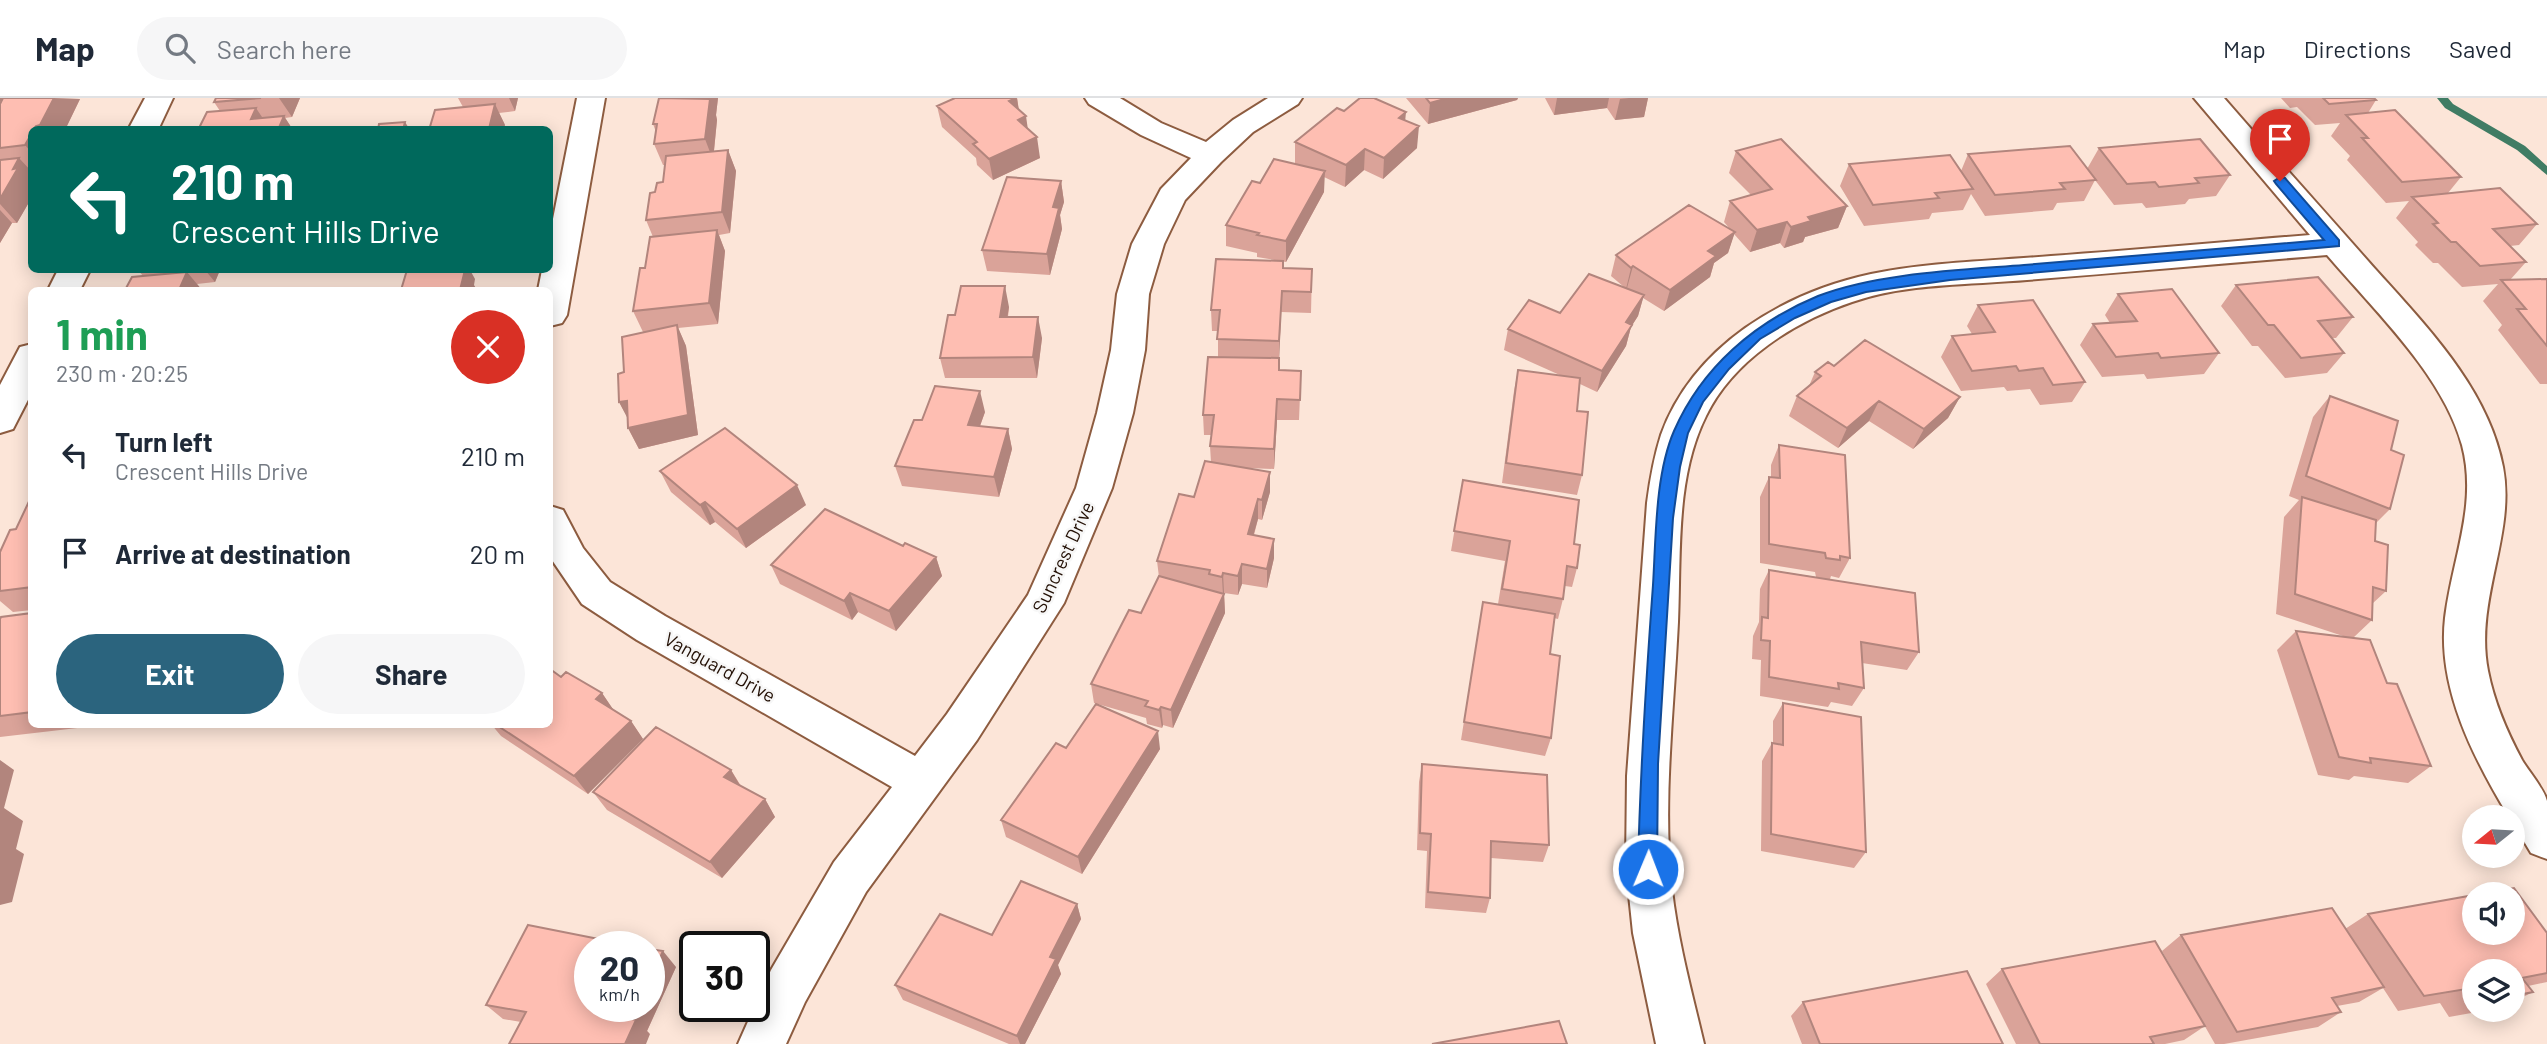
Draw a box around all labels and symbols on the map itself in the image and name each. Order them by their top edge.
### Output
pin [2250,109,2310,181]
street label: Suncrest Drive [1027,497,1098,616]
street label: Vanguard Drive [661,627,780,707]
north arrow [2462,805,2525,868]
position arrow [1611,832,1685,906]
speed limit sign: 30 [679,931,770,1022]

